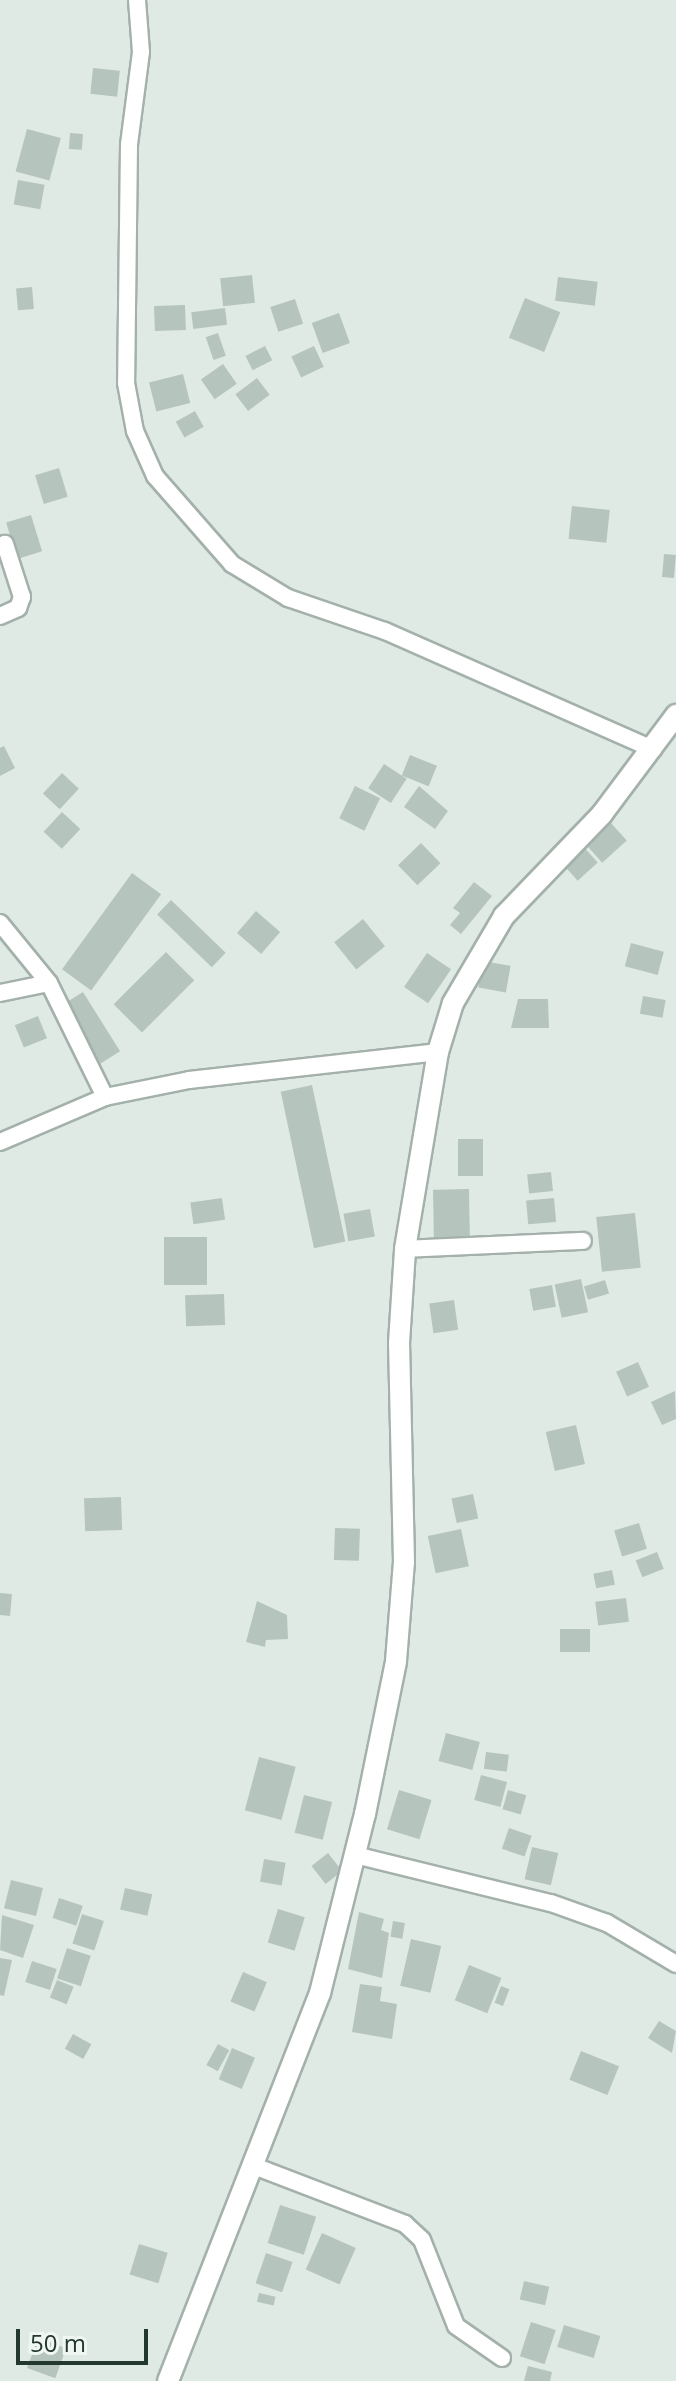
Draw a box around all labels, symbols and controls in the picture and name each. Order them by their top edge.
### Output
scale bar [20,2313,152,2363]
text: 50 m [30,2326,86,2359]

